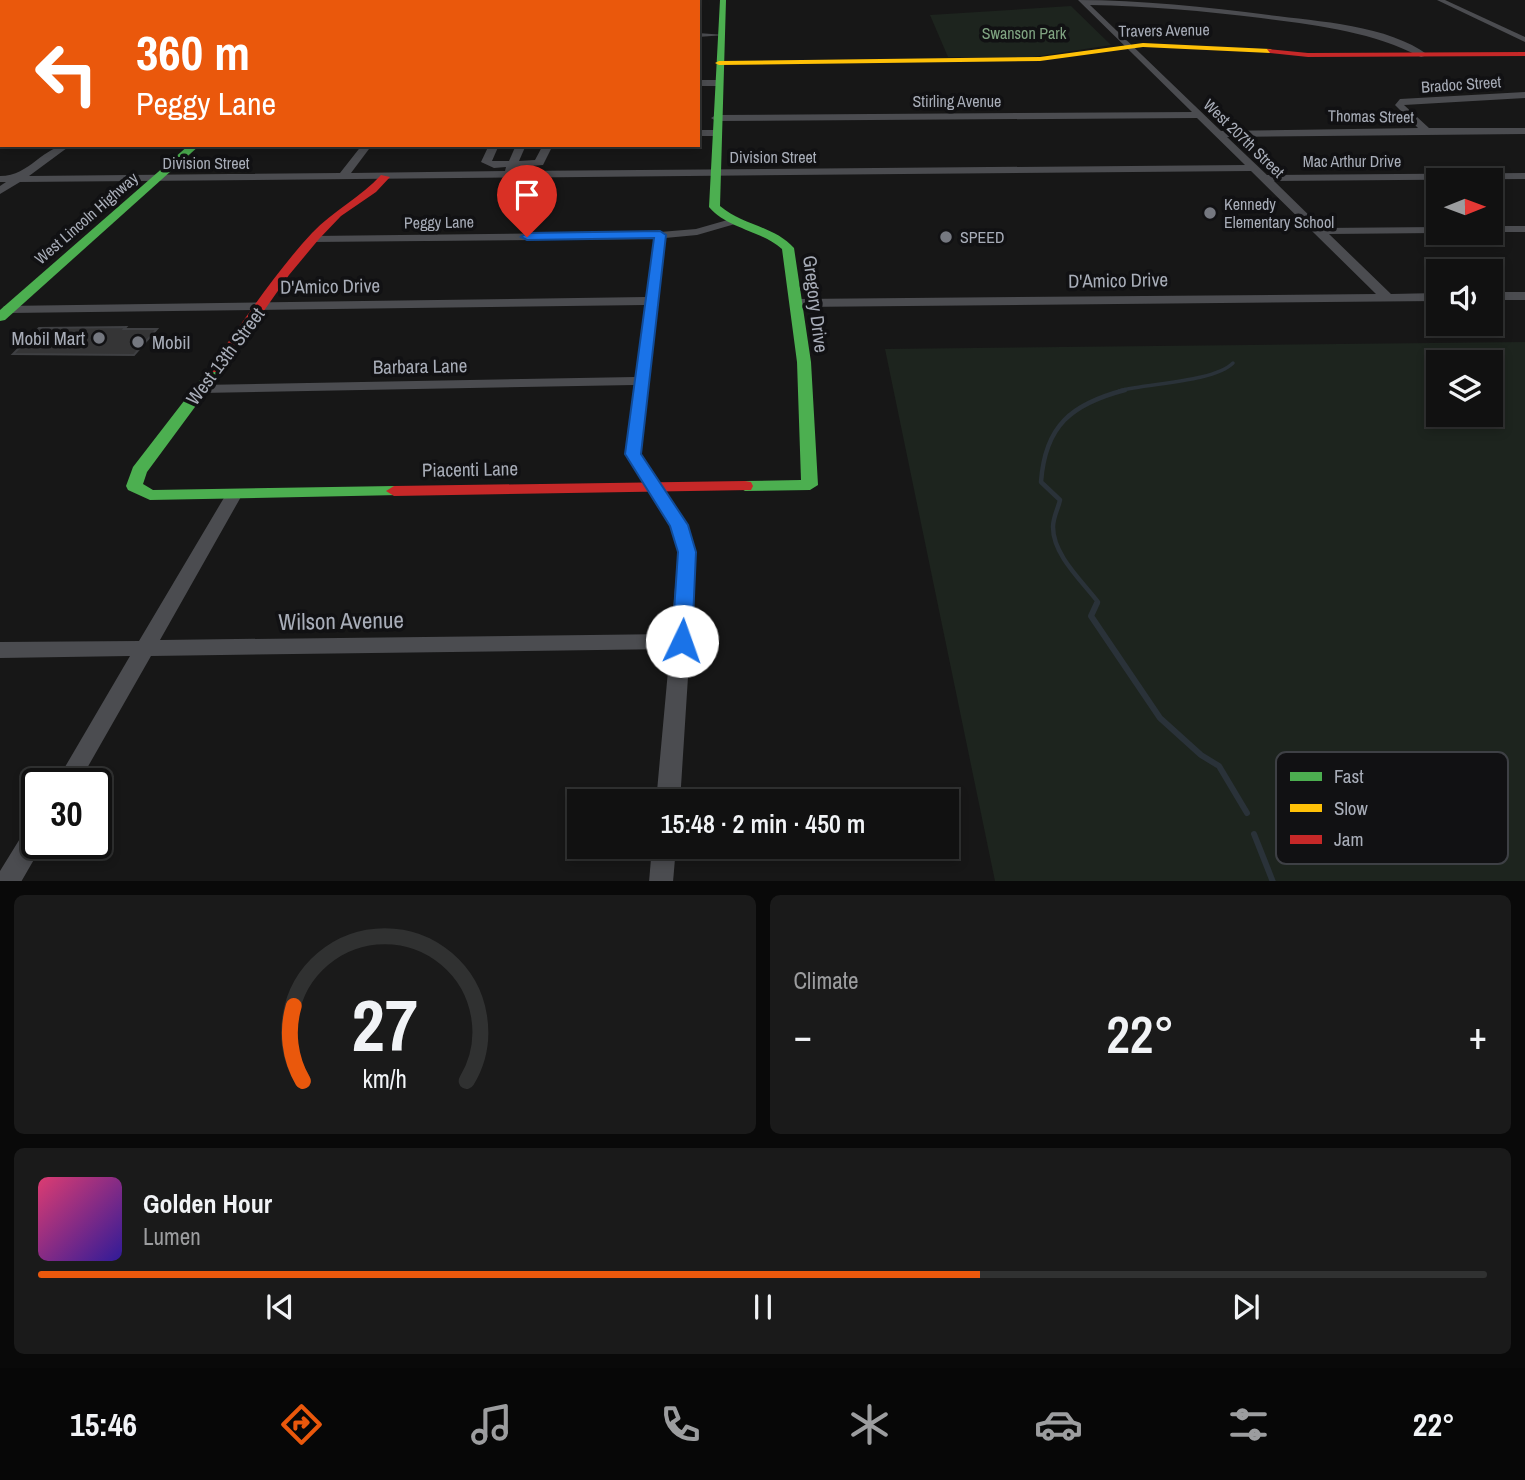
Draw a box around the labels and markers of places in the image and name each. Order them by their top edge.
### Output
pin [497,165,557,237]
place label: Kennedy Elementary School [1224,193,1334,233]
marker: Kennedy Elementary School [1202,205,1218,221]
place label: SPEED [960,226,1004,248]
marker: SPEED [938,229,954,245]
place label: Mobil Mart [11,325,86,351]
place label: Mobil [152,329,190,355]
marker: Mobil Mart [91,330,107,346]
marker: Mobil [130,334,146,350]

